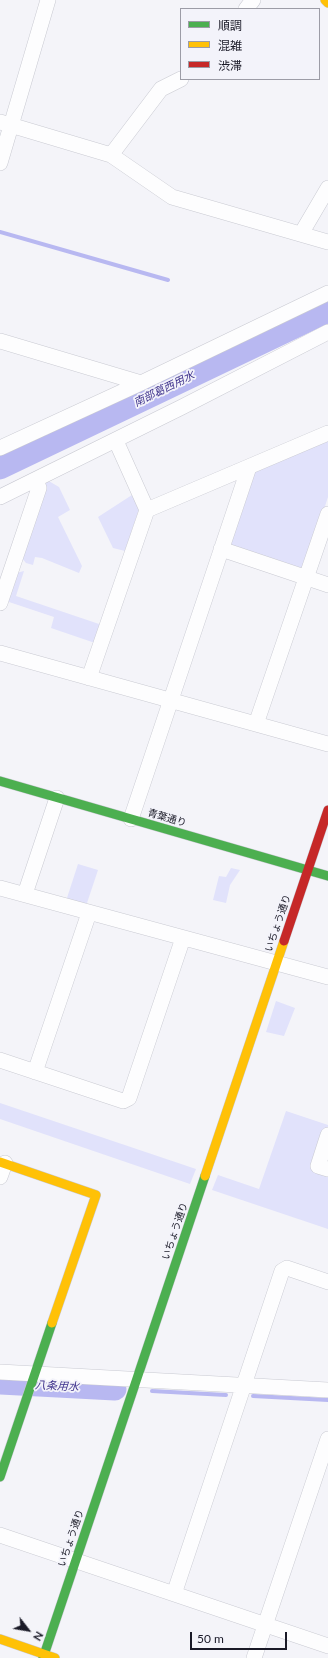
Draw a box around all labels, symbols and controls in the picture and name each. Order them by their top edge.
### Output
legend [180,8,320,80]
text: 順調 [218,18,242,33]
text: 混雑 [218,38,242,53]
text: 渋滞 [218,58,242,73]
water label: 南部葛西用水 [131,369,197,409]
street label: 青葉通り [146,807,188,829]
street label: いちょう通り [263,893,293,953]
street label: いちょう通り [160,1201,190,1261]
water label: 八条用水 [35,1378,79,1394]
street label: いちょう通り [56,1508,86,1568]
north arrow [8,1610,48,1650]
scale bar [192,1624,289,1650]
text: N [31,1629,46,1643]
text: 50 m [197,1631,224,1646]

